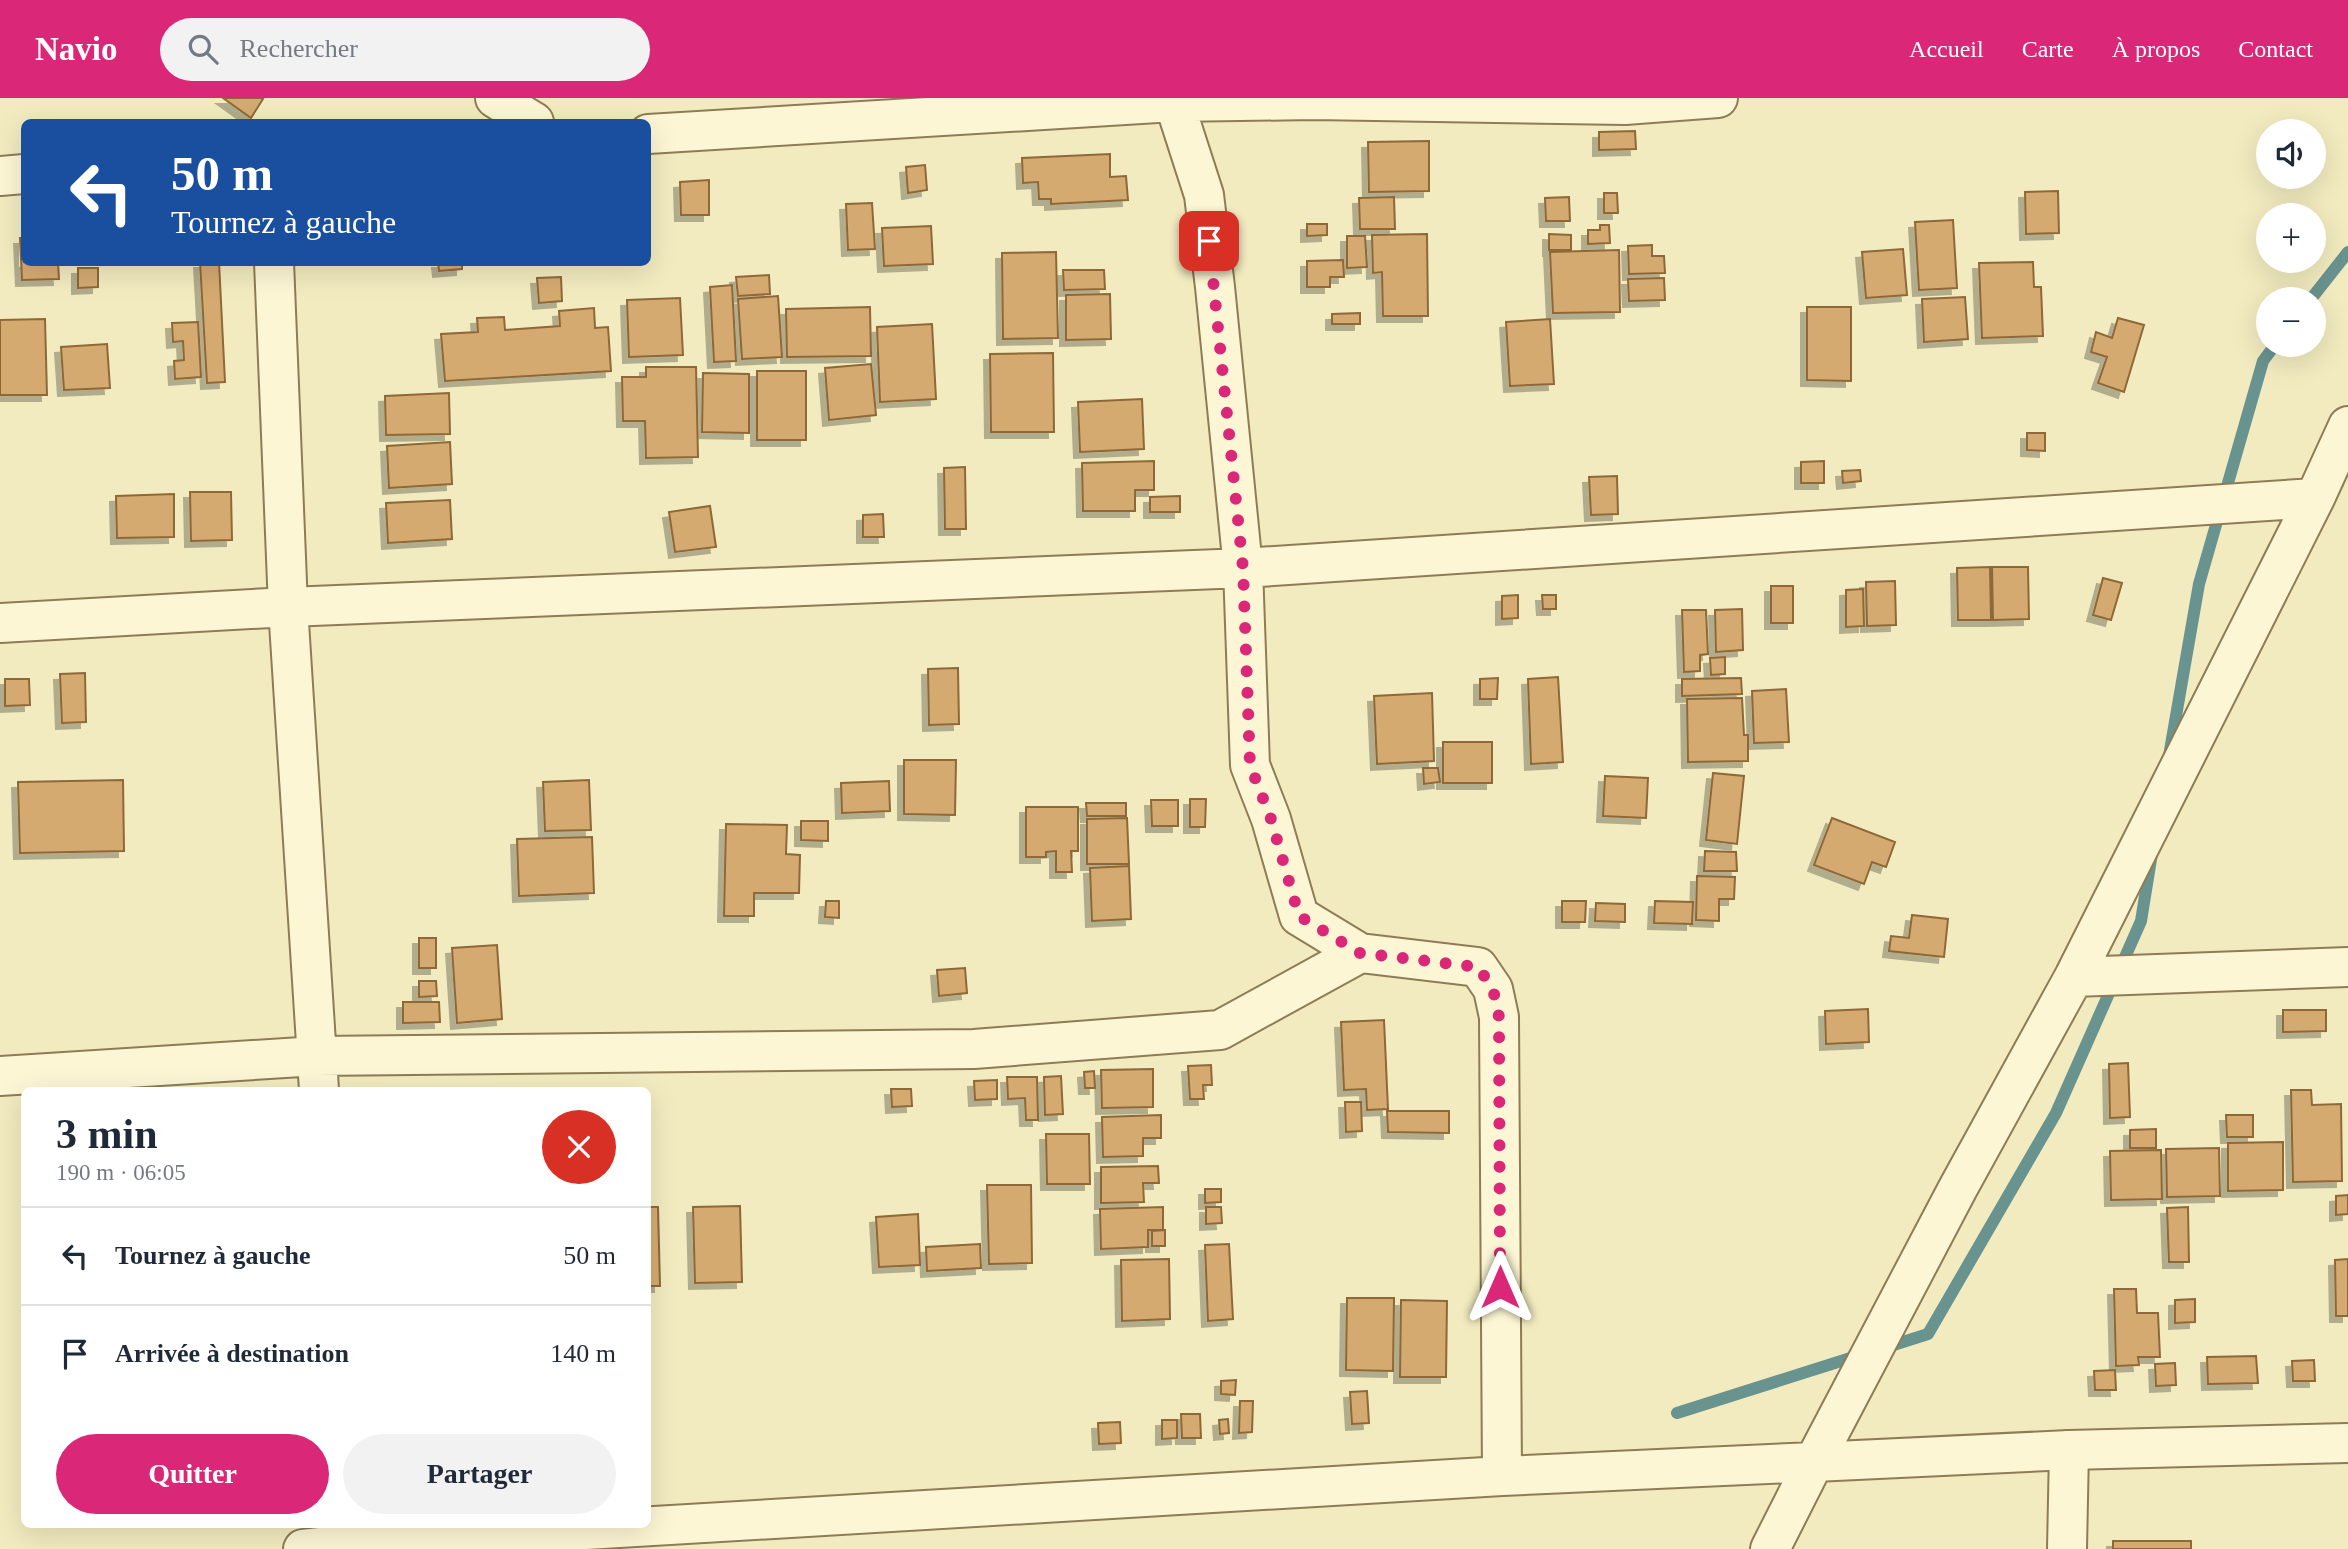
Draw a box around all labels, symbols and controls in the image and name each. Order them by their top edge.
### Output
search box [160,18,650,81]
icon: search [184,30,222,68]
text: Navio [35,31,118,67]
text: Rechercher [240,34,358,63]
text: Accueil [1909,36,1984,62]
text: Carte [2022,36,2074,62]
text: À propos [2112,36,2200,62]
text: Contact [2238,36,2313,62]
map controls [2256,119,2326,357]
button: sound [2256,119,2326,189]
text: 50 m [171,146,273,201]
icon: left [56,147,147,238]
button: + [2256,203,2326,273]
text: Tournez à gauche [171,204,396,240]
pin [1179,211,1239,271]
icon: arrive [1190,222,1228,260]
button: − [2256,287,2326,357]
button: close [542,1110,616,1184]
text: 3 min [56,1111,158,1157]
text: 190 m · 06:05 [56,1160,186,1185]
icon: left [56,1237,94,1275]
text: Tournez à gauche [115,1241,311,1270]
text: 50 m [563,1241,616,1270]
position arrow [1463,1250,1537,1324]
icon: arrive [56,1335,94,1373]
text: Arrivée à destination [115,1339,349,1368]
text: 140 m [550,1339,616,1368]
button: Quitter [56,1434,329,1514]
button: Partager [343,1434,616,1514]

